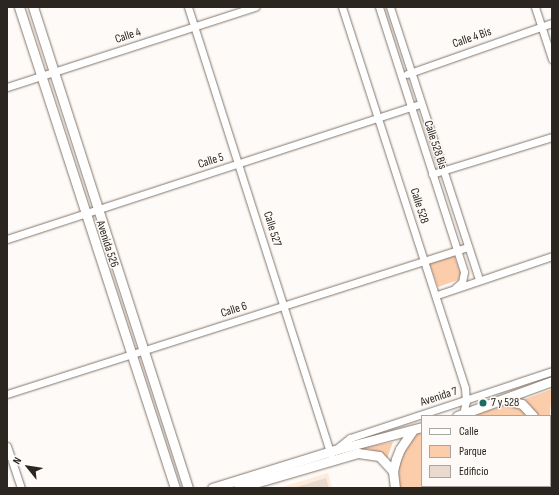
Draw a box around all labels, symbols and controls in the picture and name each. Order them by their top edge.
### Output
street label: Calle 4 [113,25,143,47]
street label: Calle 4 Bis [451,25,493,51]
street label: Calle 528 Bis [420,119,450,171]
street label: Calle 5 [196,150,226,172]
street label: Calle 528 [407,186,431,226]
street label: Calle 527 [260,210,284,248]
street label: Avenida 526 [93,219,121,269]
street label: Calle 6 [219,299,249,321]
street label: Avenida 7 [419,384,459,410]
place label: 7 y 528 [491,396,519,410]
marker: 7 y 528 [478,398,488,408]
legend [421,415,551,487]
text: Calle [459,424,479,439]
text: Parque [459,444,487,459]
north arrow [8,447,48,487]
text: N [10,455,24,467]
text: Edificio [459,464,488,479]

